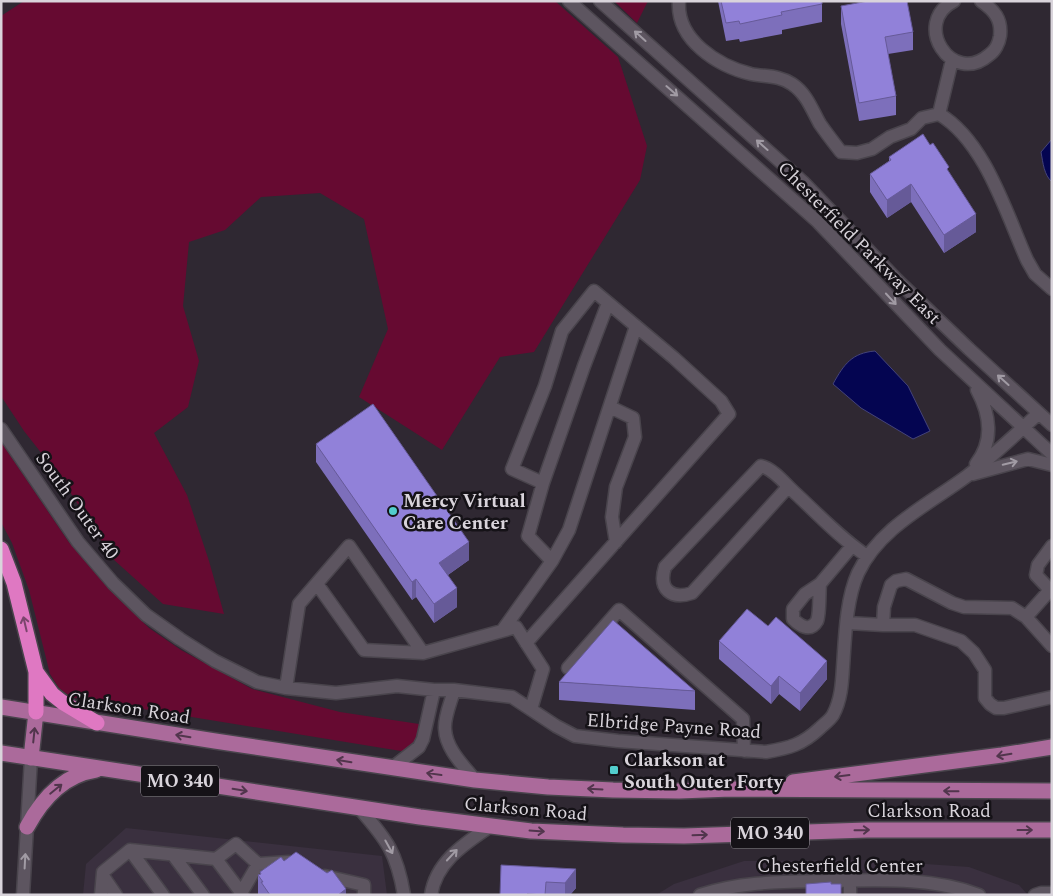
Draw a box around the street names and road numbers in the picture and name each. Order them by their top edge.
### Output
street label: Chesterfield Parkway East [770,155,948,332]
street label: South Outer 40 [28,446,126,566]
street label: Clarkson Road [65,684,192,732]
street label: Elbridge Payne Road [586,706,762,747]
road number: MO 340 [141,766,219,796]
street label: Clarkson Road [463,790,589,829]
street label: Clarkson Road [867,797,991,826]
road number: MO 340 [731,818,809,848]
street label: Chesterfield Center [757,852,923,881]

